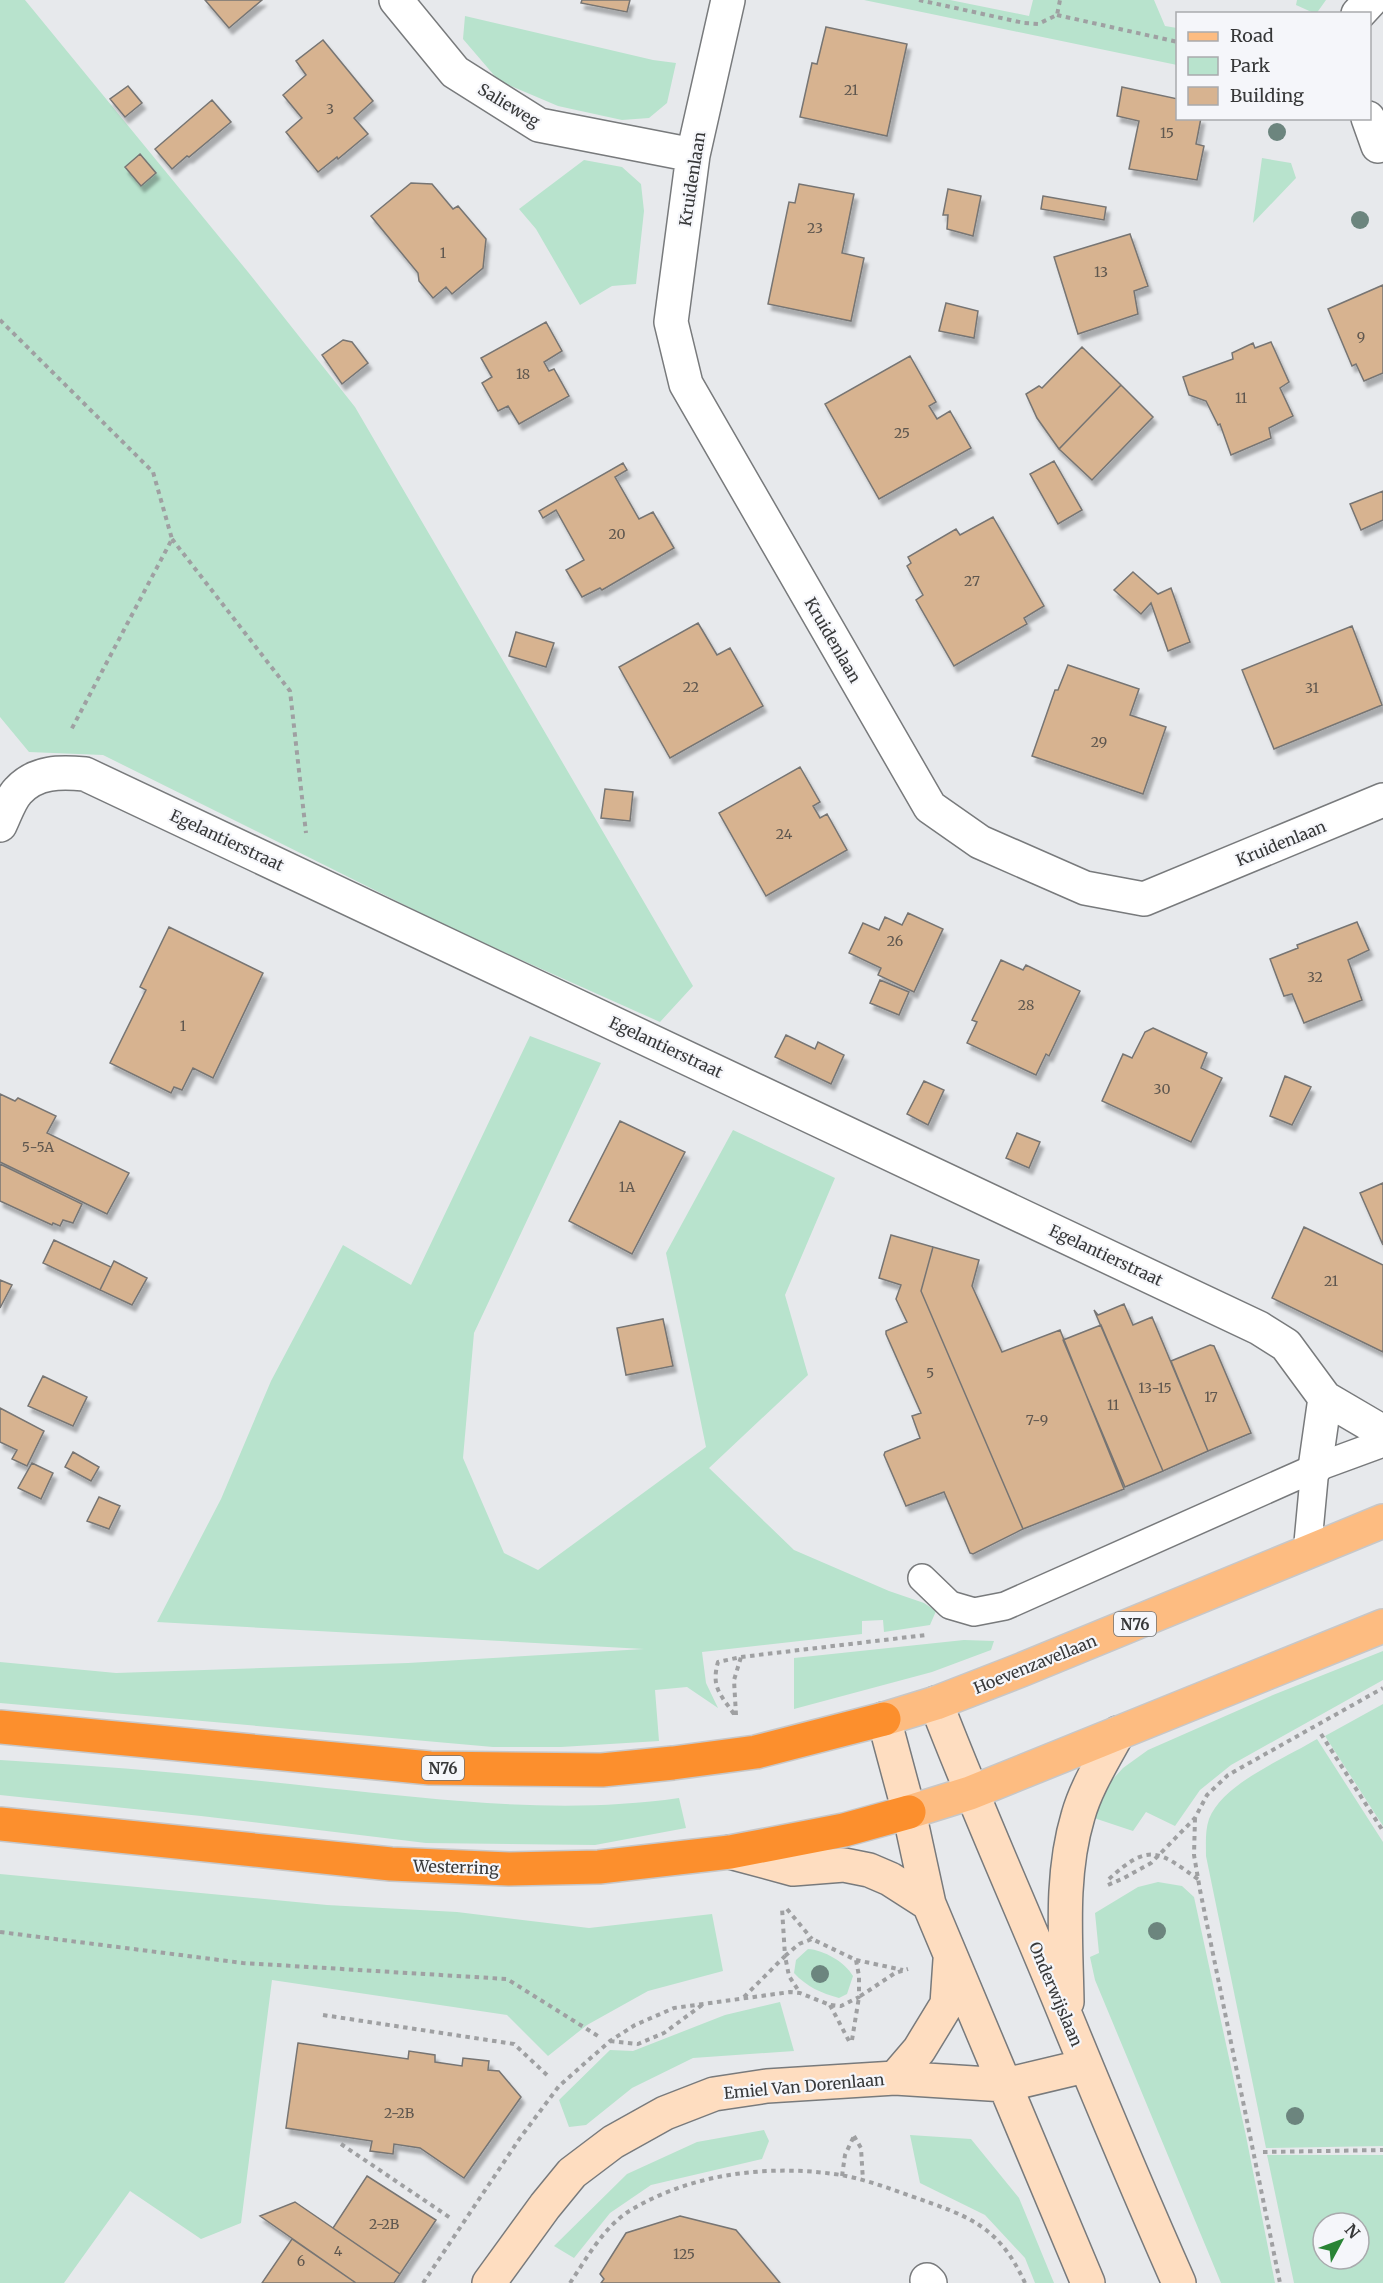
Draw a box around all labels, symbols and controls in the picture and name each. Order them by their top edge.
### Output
legend [1176,12,1371,120]
text: Road [1230,24,1274,47]
text: Park [1230,54,1271,77]
street label: Salieweg [474,79,544,131]
house number: 21 [844,81,858,99]
text: Building [1230,84,1304,107]
house number: 3 [326,100,334,118]
house number: 15 [1160,124,1174,142]
street label: Kruidenlaan [675,130,709,228]
house number: 23 [807,219,823,237]
house number: 1 [440,244,446,262]
house number: 13 [1094,263,1108,281]
house number: 9 [1357,328,1365,346]
house number: 18 [516,365,530,383]
house number: 11 [1235,389,1247,407]
house number: 25 [894,424,910,442]
house number: 20 [608,525,626,543]
house number: 27 [964,572,980,590]
street label: Kruidenlaan [801,594,866,687]
house number: 22 [683,678,699,696]
house number: 31 [1305,679,1319,697]
house number: 29 [1091,733,1107,751]
street label: Egelantierstraat [167,805,288,875]
street label: Kruidenlaan [1233,816,1329,870]
house number: 24 [776,825,793,843]
house number: 26 [887,932,903,950]
house number: 32 [1307,968,1323,986]
house number: 28 [1018,996,1034,1014]
street label: Egelantierstraat [606,1012,727,1082]
house number: 1 [180,1017,186,1035]
house number: 30 [1154,1080,1170,1098]
house number: 5-5A [22,1138,54,1156]
house number: 1A [619,1178,635,1196]
street label: Egelantierstraat [1046,1220,1167,1290]
house number: 21 [1324,1272,1338,1290]
house number: 5 [926,1364,934,1382]
house number: 13-15 [1138,1379,1172,1397]
house number: 17 [1204,1388,1218,1406]
house number: 11 [1107,1396,1119,1414]
house number: 7-9 [1026,1411,1048,1429]
road number: N76 [1114,1612,1156,1636]
street label: Hoevenzavellaan [970,1630,1100,1698]
road number: N76 [422,1756,464,1780]
street label: Westerring [412,1855,499,1878]
street label: Onderwijslaan [1025,1939,1087,2050]
street label: Emiel Van Dorenlaan [723,2069,886,2103]
house number: 2-2B [384,2104,414,2122]
north arrow [1311,2211,1371,2271]
house number: 2-2B [369,2215,399,2233]
text: N [1341,2220,1364,2243]
house number: 4 [334,2242,343,2260]
house number: 125 [673,2245,695,2263]
house number: 6 [297,2252,305,2270]

